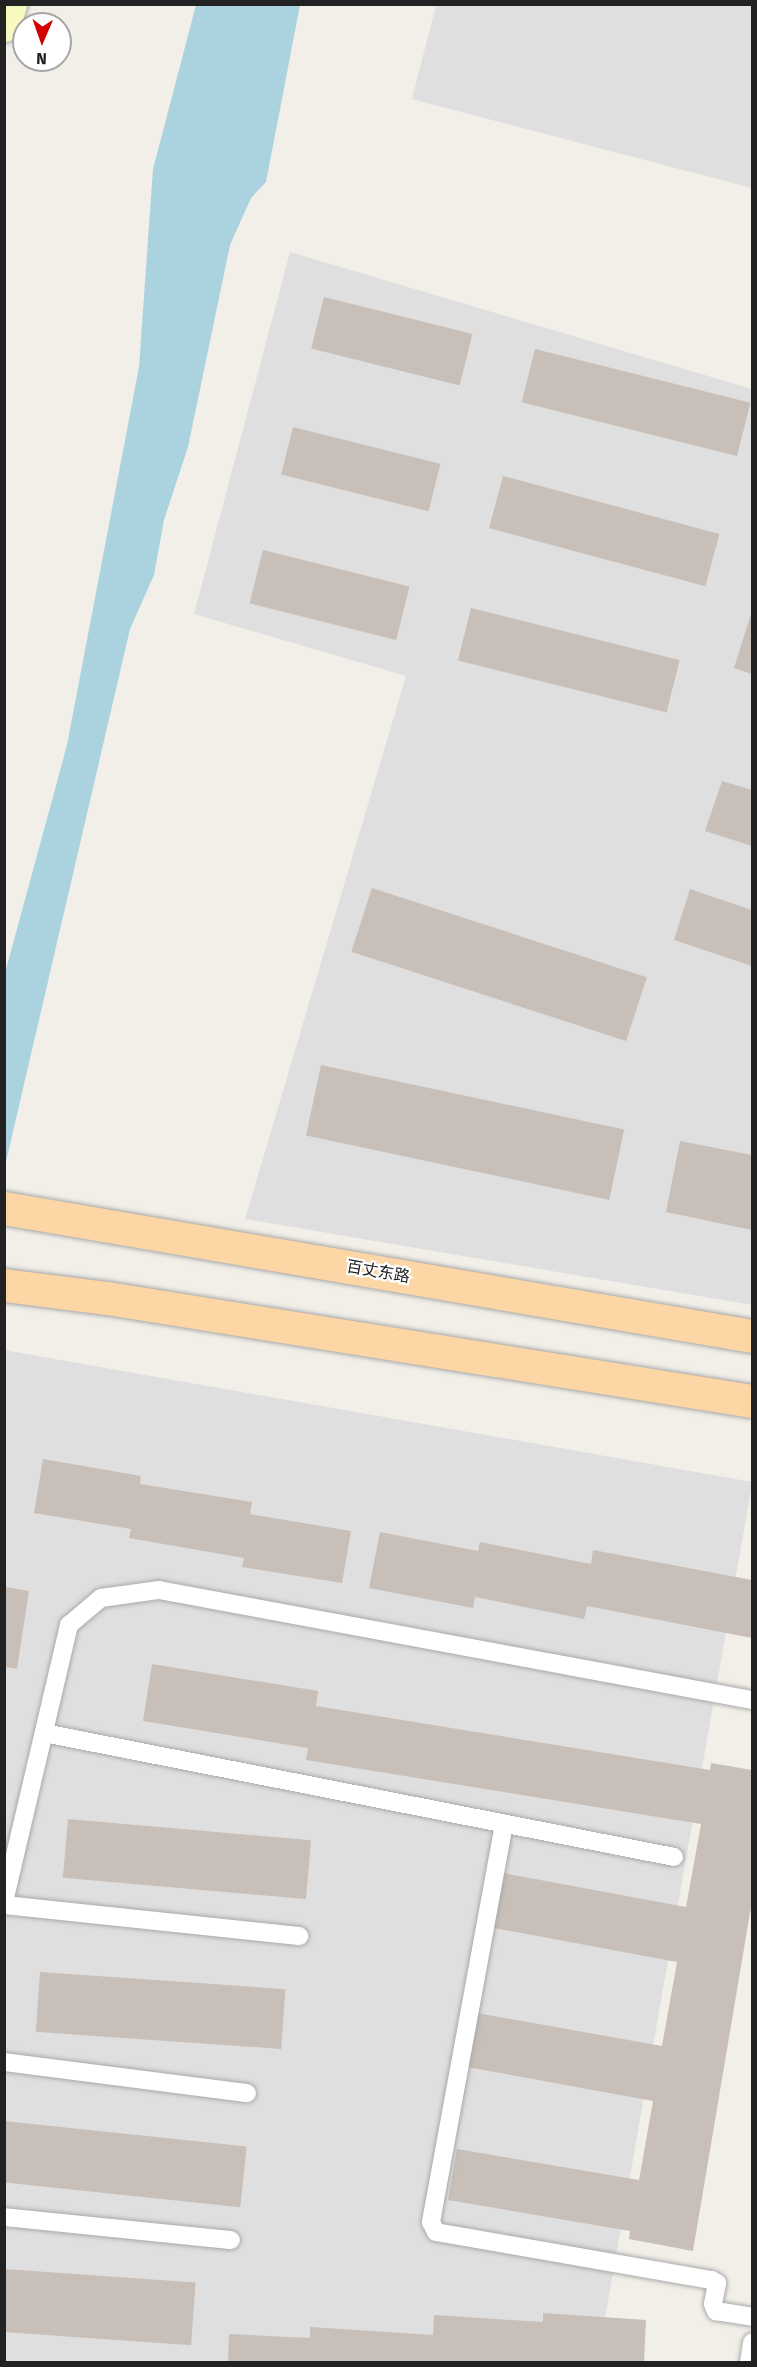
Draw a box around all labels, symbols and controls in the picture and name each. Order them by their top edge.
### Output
north arrow [12,12,72,72]
text: N [36,49,47,68]
street label: 百丈东路 [345,1257,411,1287]

